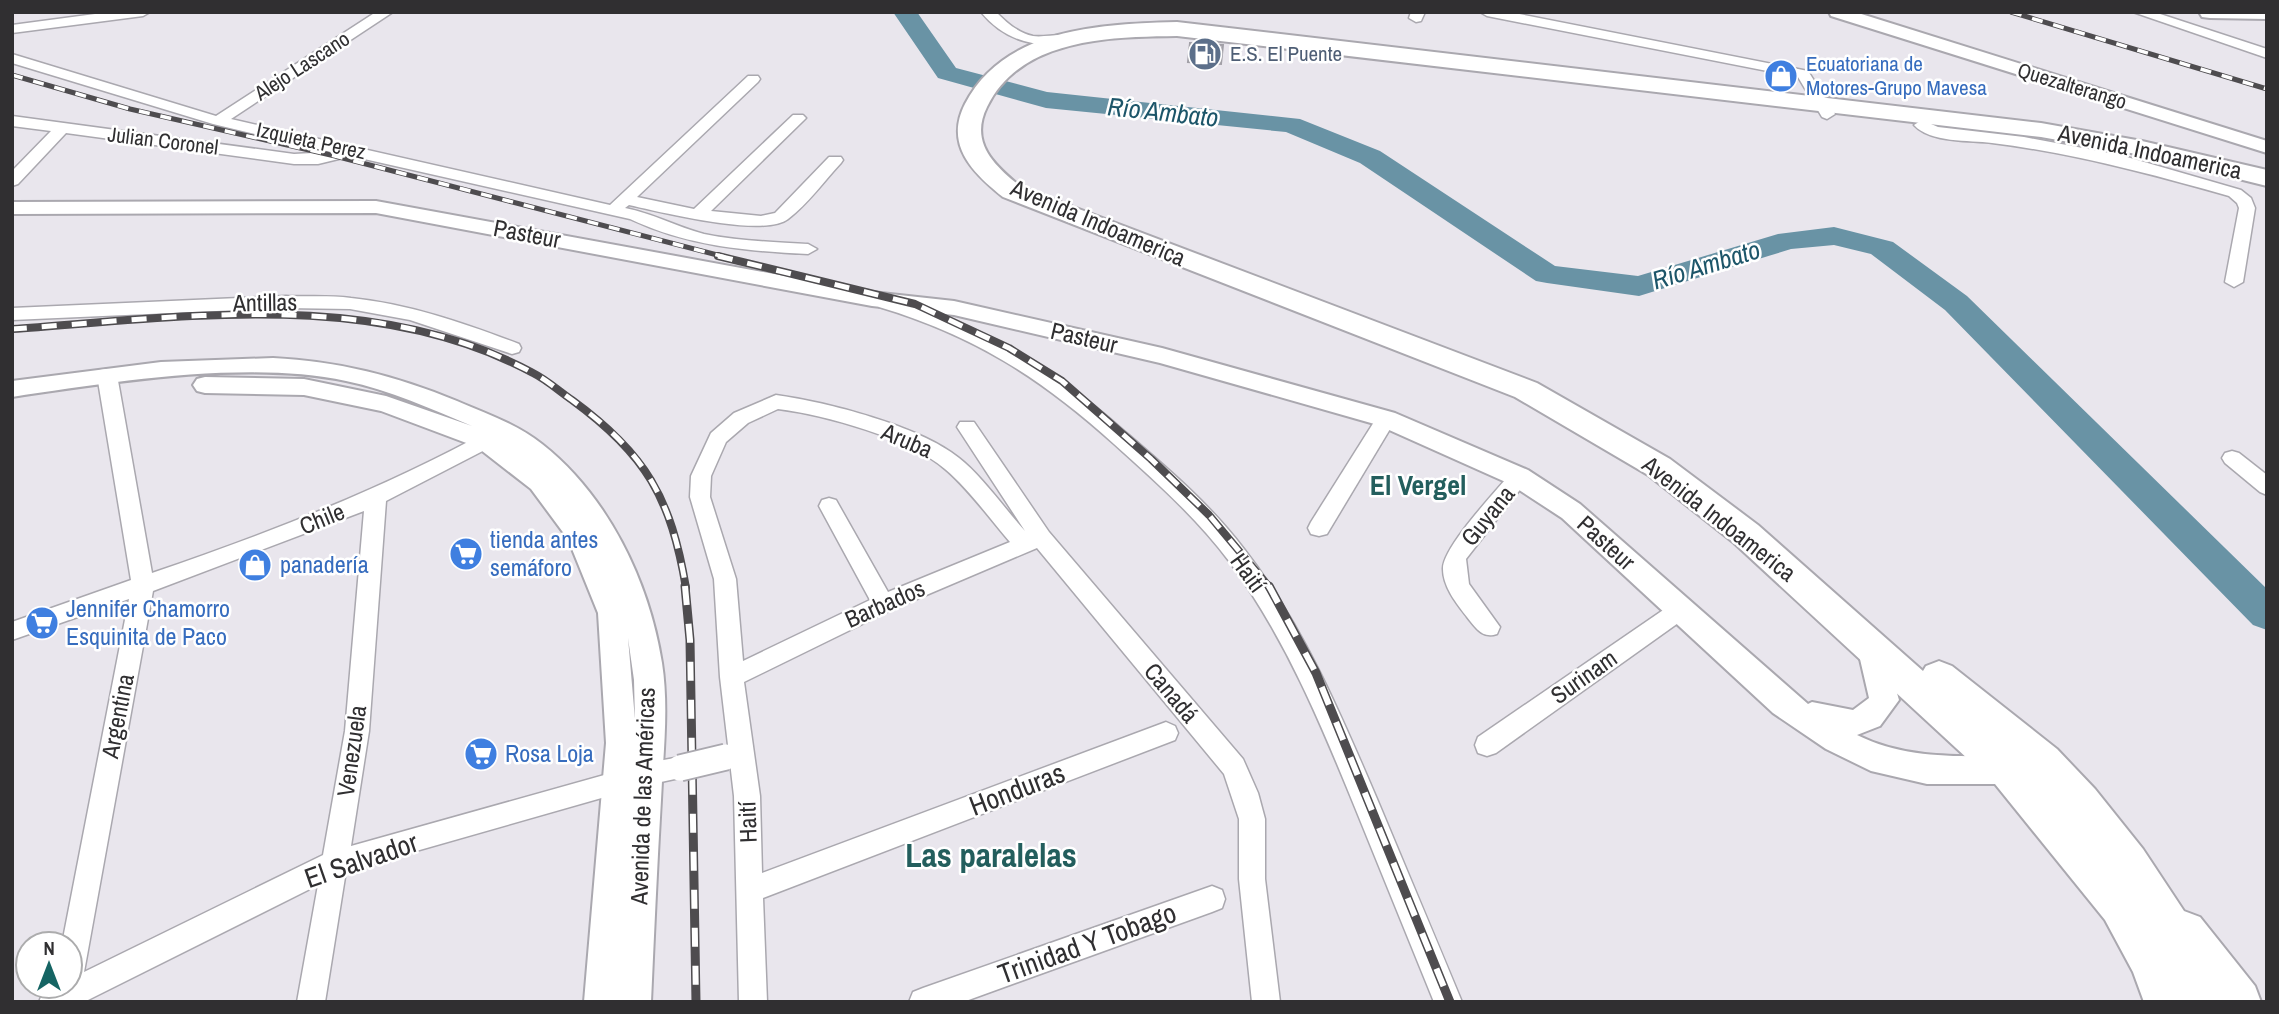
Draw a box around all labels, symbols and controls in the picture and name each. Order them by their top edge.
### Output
street label: Alejo Lascano [248,24,355,108]
fuel station icon: E.S. El Puente [1186,35,1224,73]
place label: E.S. El Puente [1230,39,1342,68]
place label: Ecuatoriana de Motores-Grupo Mavesa [1806,49,1987,102]
street label: Quezalterango [2014,55,2130,116]
shop icon: Ecuatoriana de Motores-Grupo Mavesa [1762,57,1800,95]
water label: Río Ambato [1106,88,1220,135]
street label: Izquieta Perez [254,115,369,166]
street label: Avenida Indoamerica [2055,116,2245,186]
street label: Julian Coronel [106,119,220,162]
street label: Avenida Indoamerica [1005,170,1191,273]
street label: Pasteur [491,211,564,255]
water label: Río Ambato [1648,232,1764,298]
street label: Antillas [231,285,298,319]
street label: Pasteur [1048,314,1121,360]
street label: Aruba [876,415,938,465]
street label: Avenida Indoamerica [1635,448,1803,588]
district label: El Vergel [1370,466,1466,504]
street label: Guyana [1453,478,1521,552]
street label: Chile [294,495,349,542]
street label: Pasteur [1571,508,1643,577]
place label: tienda antes semáforo [490,523,598,583]
supermarket icon: tienda antes semáforo [447,535,485,573]
shop icon: panadería [236,546,274,584]
street label: Haití [1224,546,1274,599]
place label: panadería [280,548,369,580]
street label: Barbados [840,571,930,635]
place label: Jennifer Chamorro Esquinita de Paco [66,592,230,652]
supermarket icon: Jennifer Chamorro Esquinita de Paco [23,604,61,642]
street label: Surinam [1544,642,1623,711]
street label: Canadá [1137,656,1206,729]
street label: Argentina [93,671,141,762]
street label: Avenida de las Américas [622,687,662,906]
street label: Venezuela [329,703,373,799]
supermarket icon: Rosa Loja [462,735,500,773]
place label: Rosa Loja [505,737,594,769]
street label: Honduras [964,753,1070,825]
street label: Haití [730,800,764,843]
street label: El Salvador [299,823,423,897]
district label: Las paralelas [905,833,1077,877]
street label: Trinidad Y Tobago [993,893,1181,993]
north arrow [14,930,84,1000]
text: N [43,935,55,961]

